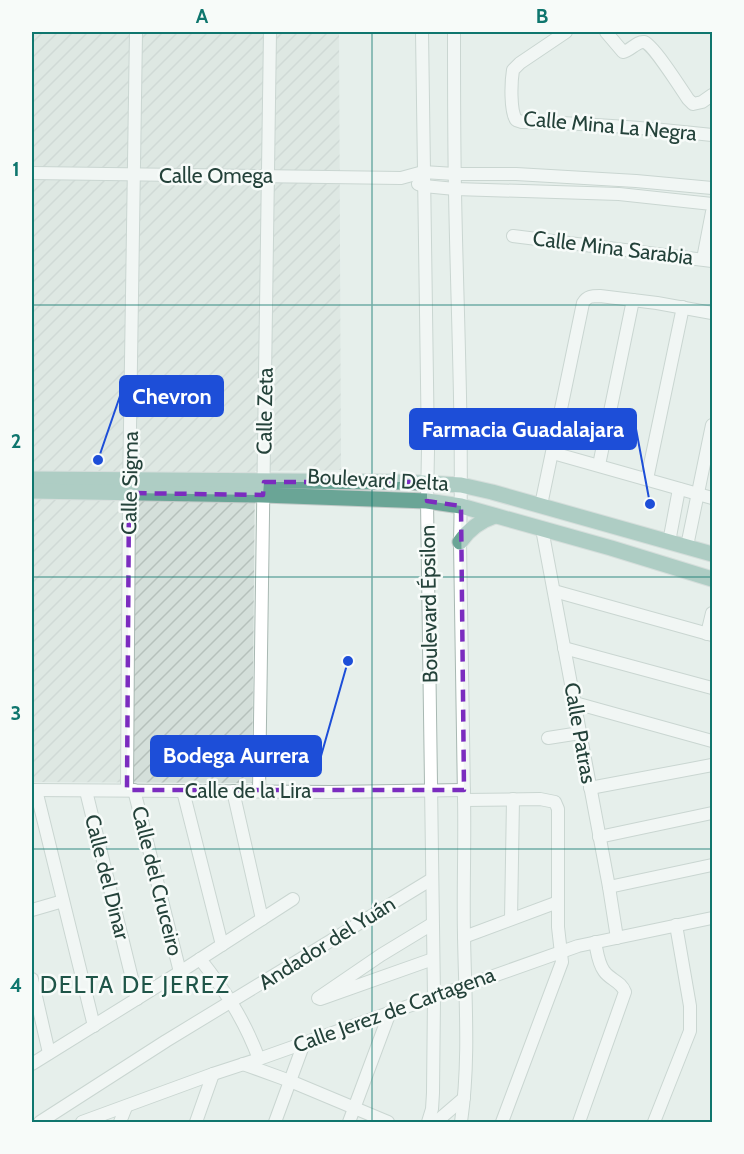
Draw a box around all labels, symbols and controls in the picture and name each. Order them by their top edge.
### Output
text: A [196,4,209,28]
text: B [536,4,548,28]
street label: Calle Mina La Negra [522,105,698,146]
text: 1 [12,157,20,181]
street label: Calle Omega [159,163,273,188]
street label: Calle Mina Sarabia [532,225,695,270]
street label: Calle Zeta [251,367,278,455]
callout: Chevron [120,376,223,416]
text: Chevron [132,383,212,410]
callout: Farmacia Guadalajara [410,409,636,449]
text: Farmacia Guadalajara [422,416,624,443]
text: 2 [11,429,21,453]
street label: Calle Sigma [116,431,143,535]
street label: Boulevard Delta [307,463,449,496]
street label: Boulevard Épsilon [415,525,442,683]
street label: Calle Patras [559,680,602,786]
text: 3 [11,701,21,725]
callout: Bodega Aurrera [151,736,321,776]
text: Bodega Aurrera [163,742,309,769]
street label: Calle de la Lira [185,778,311,803]
street label: Calle del Cruceiro [127,803,188,958]
street label: Calle del Dinar [80,812,135,943]
street label: Andador del Yuán [254,891,400,995]
street label: Calle Jerez de Cartagena [290,961,498,1058]
district label: DELTA DE JEREZ [40,970,230,999]
text: 4 [10,973,22,997]

